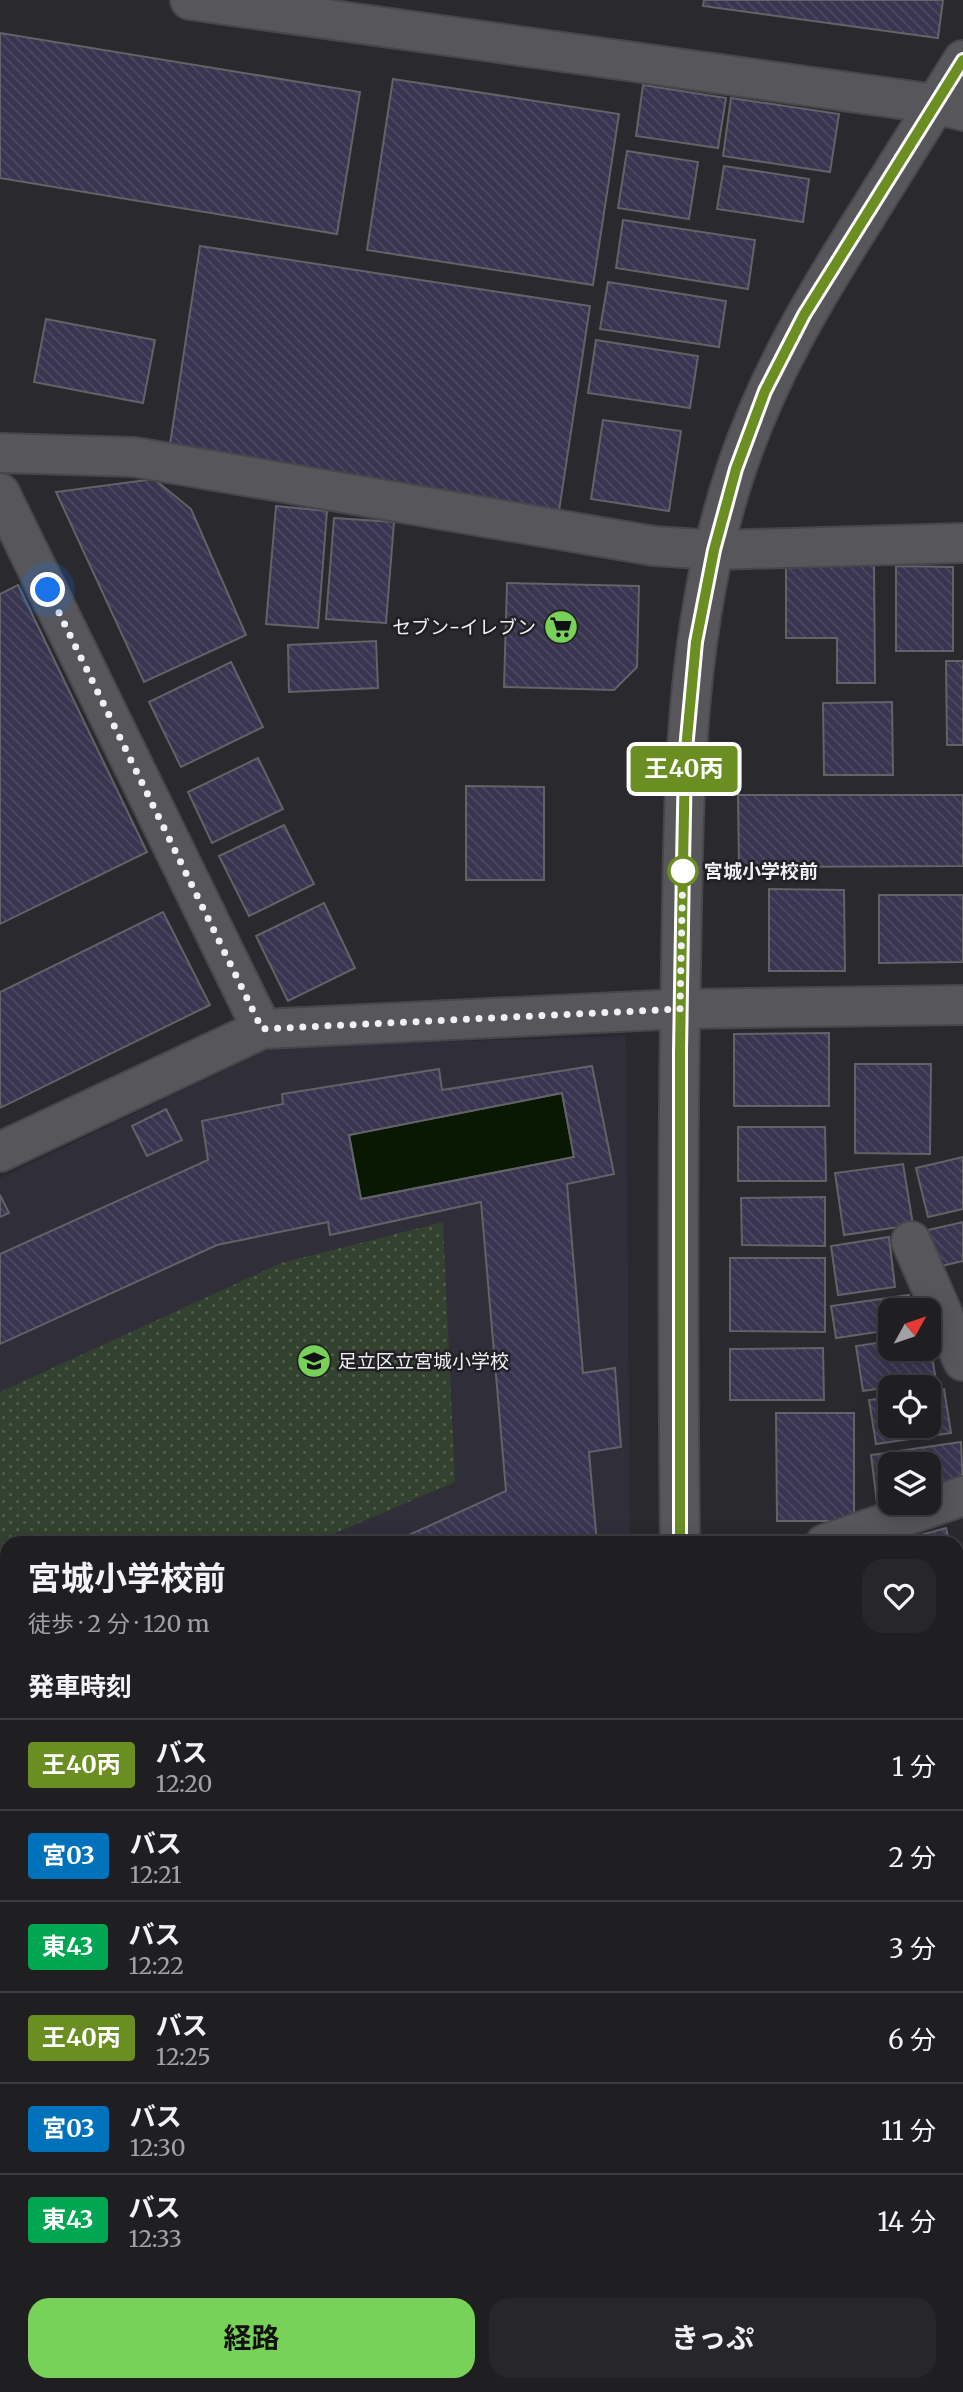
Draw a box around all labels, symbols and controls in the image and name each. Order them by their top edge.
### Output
your location [30,572,65,607]
supermarket icon: セブン-イレブン [542,608,580,646]
place label: セブン-イレブン [392,615,536,639]
line badge: 王40丙 [635,746,733,792]
text: 王40丙 [645,753,723,784]
marker: 宮城小学校前 [668,856,698,886]
place label: 宮城小学校前 [704,859,818,883]
north arrow [878,1298,942,1362]
map controls [878,1298,941,1515]
school or university icon: 足立区立宮城小学校 [295,1342,333,1380]
place label: 足立区立宮城小学校 [338,1349,509,1373]
button: locate [878,1375,941,1438]
button: layers [878,1452,941,1515]
text: 宮城小学校前 [28,1558,226,1599]
button: heart [862,1559,936,1633]
text: 徒歩 · 2 分 · 120 m [28,1609,210,1638]
text: 発車時刻 [28,1670,132,1703]
text: バス [156,1736,208,1769]
text: 王40丙 [42,1749,121,1780]
text: 1 分 [892,1750,936,1783]
text: 12:20 [156,1769,212,1798]
text: バス [130,1827,182,1860]
text: 宮03 [42,1840,95,1871]
text: 2 分 [888,1841,936,1874]
text: 12:21 [130,1860,182,1889]
text: バス [129,1918,181,1951]
text: 東43 [42,1931,94,1962]
text: 3 分 [889,1932,936,1965]
text: 12:22 [129,1951,184,1980]
text: バス [156,2009,208,2042]
text: 王40丙 [42,2022,121,2053]
text: 6 分 [888,2023,936,2056]
text: 12:25 [156,2042,211,2071]
text: バス [130,2100,182,2133]
text: 宮03 [42,2113,95,2144]
text: 11 分 [881,2114,936,2147]
text: 12:30 [130,2133,186,2162]
text: バス [129,2191,181,2224]
text: 東43 [42,2204,94,2235]
text: 14 分 [878,2205,936,2238]
text: 12:33 [129,2224,182,2253]
button: 経路 [28,2298,475,2378]
button: きっぷ [489,2298,936,2378]

